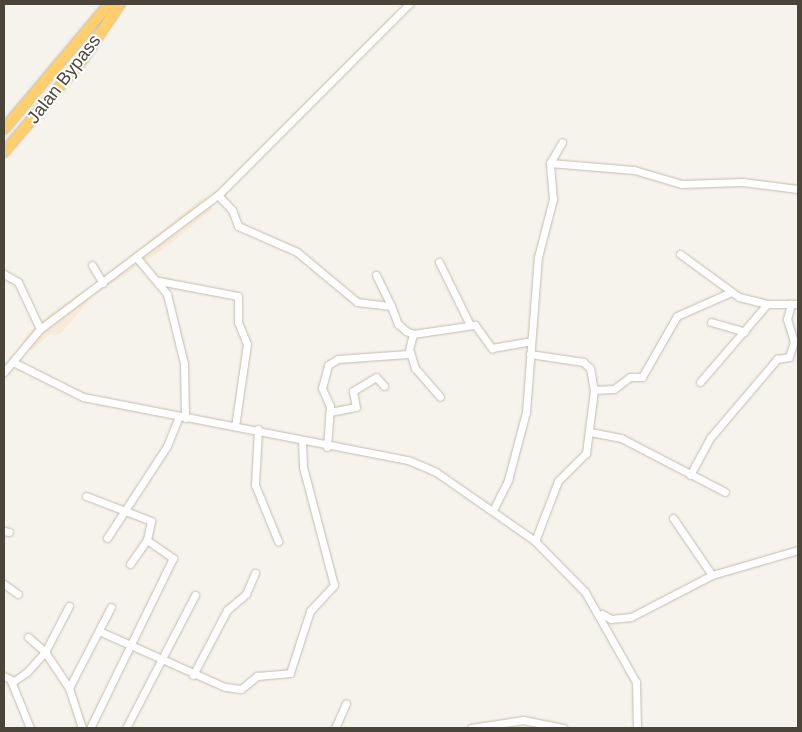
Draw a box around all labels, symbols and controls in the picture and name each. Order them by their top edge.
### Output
street label: Jalan Bypass [23,30,105,128]

